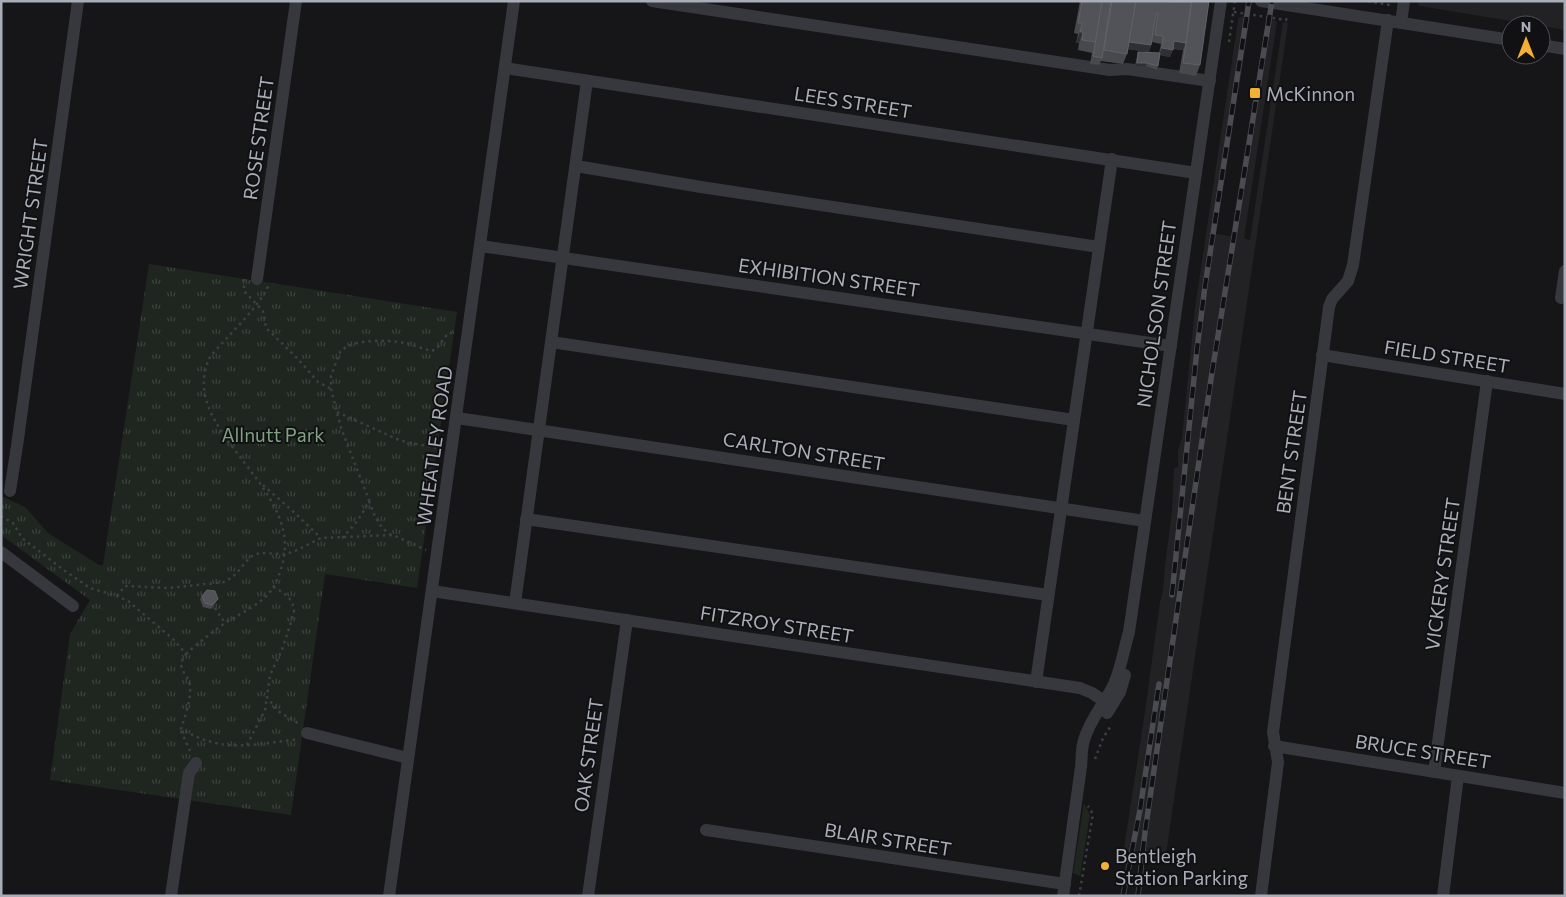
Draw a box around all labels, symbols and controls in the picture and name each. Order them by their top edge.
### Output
north arrow [1501,15,1551,65]
text: N [1521,18,1531,35]
street label: ROSE STREET [238,75,278,201]
street label: LEES STREET [793,81,913,123]
place label: McKinnon [1266,82,1355,105]
marker: McKinnon [1248,86,1262,100]
street label: WRIGHT STREET [8,137,52,291]
street label: NICHOLSON STREET [1131,219,1181,409]
street label: EXHIBITION STREET [737,253,921,301]
street label: FIELD STREET [1383,335,1511,377]
street label: WHEATLEY ROAD [411,365,457,527]
street label: BENT STREET [1271,389,1311,515]
park label: Allnutt Park [221,423,325,446]
street label: CARLTON STREET [721,427,887,475]
street label: VICKERY STREET [1420,496,1464,652]
street label: FITZROY STREET [699,601,855,647]
street label: OAK STREET [569,696,607,814]
street label: BRUCE STREET [1354,729,1492,773]
street label: BLAIR STREET [823,818,953,860]
place label: Bentleigh Station Parking [1115,844,1248,889]
marker: Bentleigh Station Parking [1099,860,1111,872]

